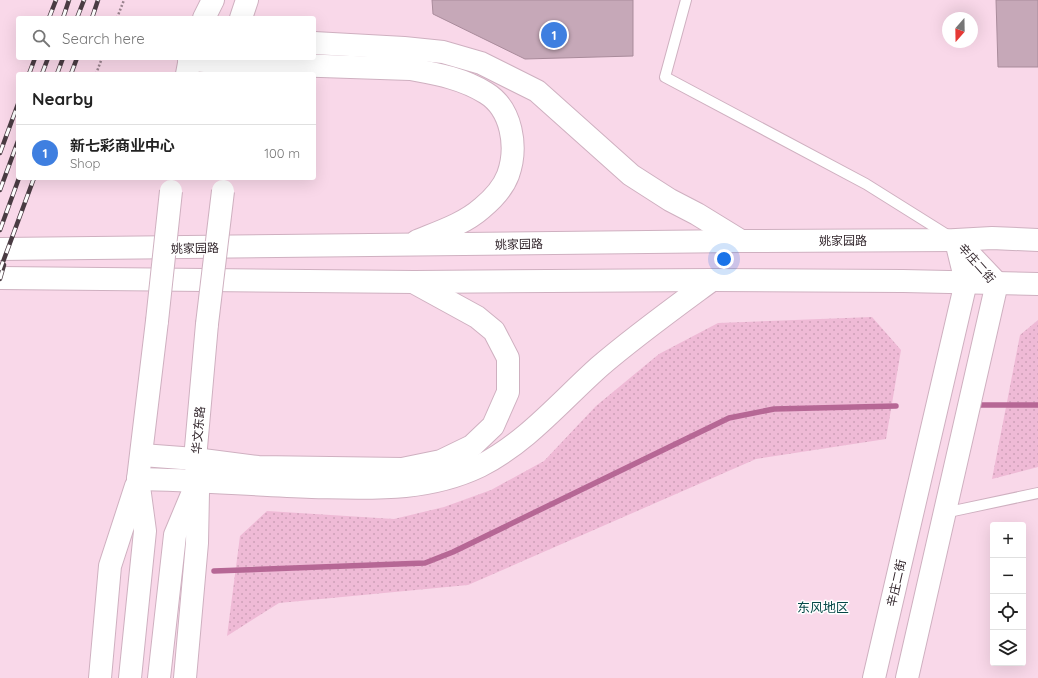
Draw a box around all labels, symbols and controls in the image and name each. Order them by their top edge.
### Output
north arrow [942,12,978,48]
search box [16,16,316,60]
pin: 1 [541,20,567,50]
icon: search [30,27,52,49]
text: Search here [62,29,145,48]
text: Nearby [32,88,93,109]
text: 新七彩商业中心 [70,136,175,155]
text: 1 [42,145,48,161]
text: 100 m [264,145,300,161]
text: Shop [70,155,100,171]
street label: 姚家园路 [819,233,867,248]
street label: 姚家园路 [495,236,543,252]
street label: 姚家园路 [171,240,219,256]
street label: 辛庄二街 [955,240,999,286]
your location [714,249,734,269]
street label: 华文东路 [188,405,208,455]
map controls [990,522,1026,666]
button: + [990,522,1026,558]
street label: 辛庄二街 [883,558,909,608]
button: − [990,558,1026,594]
button: locate [990,594,1026,630]
district label: 东风地区 [797,599,849,615]
button: layers [990,630,1026,666]

